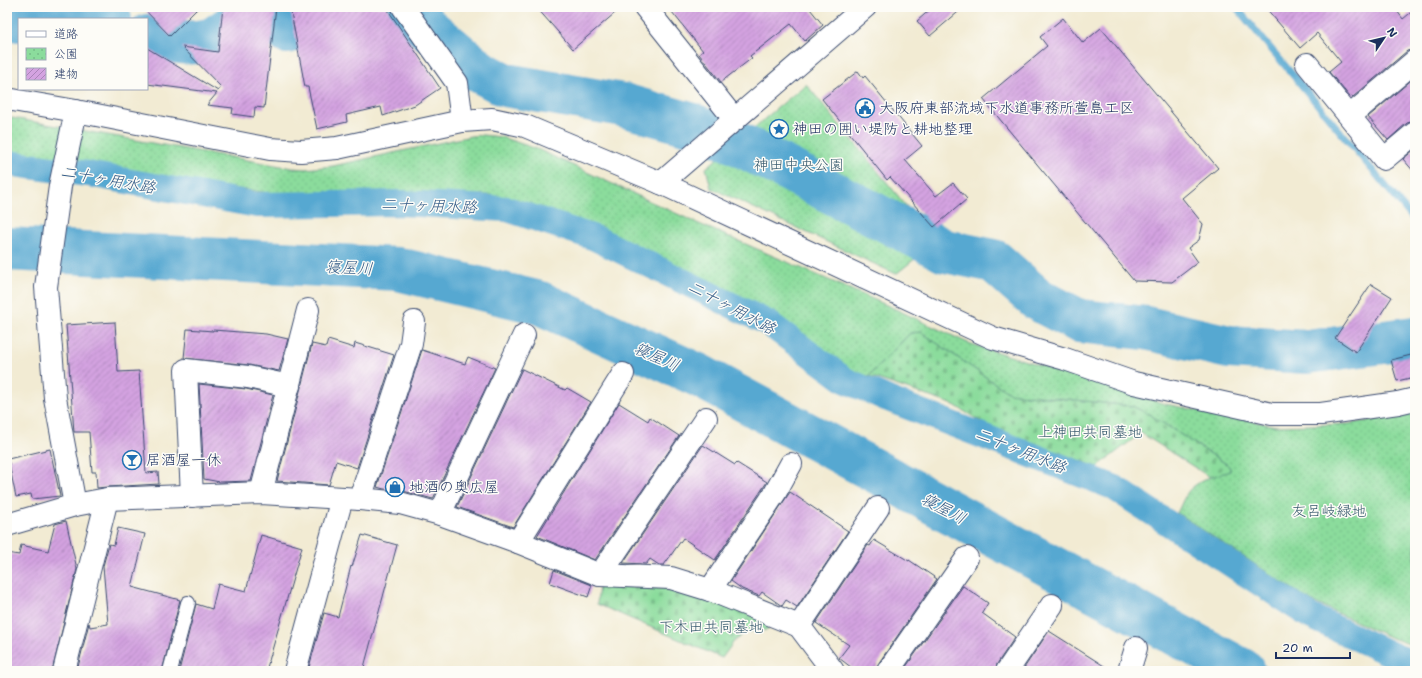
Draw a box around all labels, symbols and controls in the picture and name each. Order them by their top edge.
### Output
legend [18,18,148,90]
north arrow [1364,18,1404,58]
text: N [1383,25,1401,41]
text: 道路 [54,26,78,42]
text: 公園 [54,46,78,62]
text: 建物 [54,66,78,82]
public building icon: 大阪府東部流域下水道事務所萱島工区 [854,97,876,119]
place label: 大阪府東部流域下水道事務所萱島工区 [879,98,1134,118]
place icon: 神田の囲い堤防と耕地整理 [768,118,790,140]
place label: 神田の囲い堤防と耕地整理 [793,119,973,139]
park label: 神田中央公園 [754,155,844,175]
water label: 二十ヶ用水路 [59,161,158,198]
water label: 二十ヶ用水路 [381,193,478,218]
water label: 寝屋川 [324,256,373,279]
water label: 二十ヶ用水路 [684,276,780,340]
water label: 寝屋川 [631,337,683,376]
park label: 上神田共同墓地 [1037,422,1143,442]
water label: 二十ヶ用水路 [972,423,1070,479]
bar icon: 居酒屋一休 [121,449,143,471]
place label: 居酒屋一休 [146,450,221,470]
shop icon: 地酒の奥広屋 [384,476,406,498]
place label: 地酒の奥広屋 [409,477,499,497]
water label: 寝屋川 [918,488,970,529]
park label: 友呂岐緑地 [1291,501,1367,521]
park label: 下木田共同墓地 [658,617,764,637]
scale bar [1276,634,1350,660]
text: 20 m [1282,640,1313,656]

